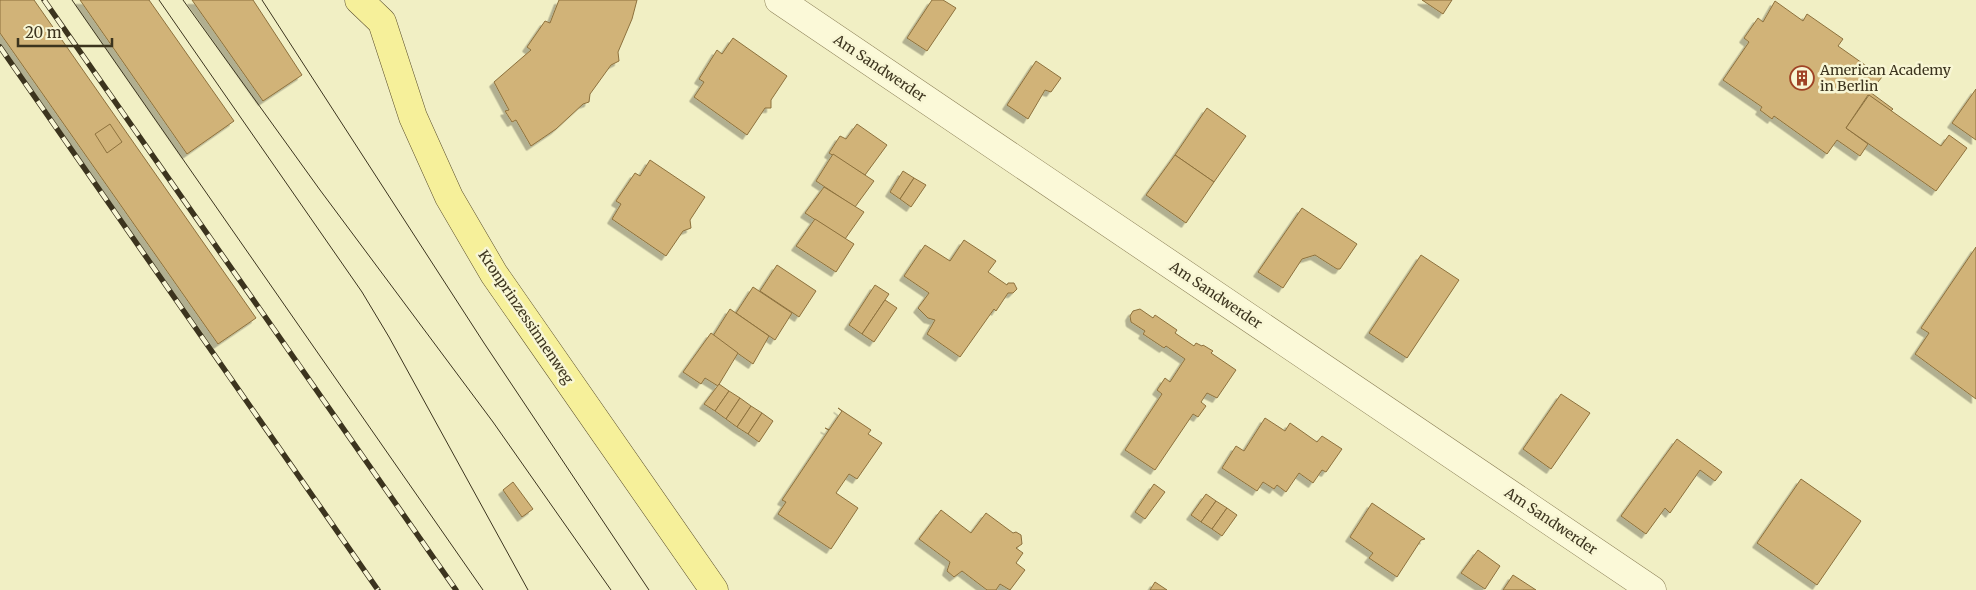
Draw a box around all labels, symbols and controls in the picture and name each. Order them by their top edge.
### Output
scale bar [18,15,111,47]
text: 20 m [25,23,62,42]
street label: Am Sandwerder [829,30,930,106]
place label: American Academy in Berlin [1819,61,1952,95]
building icon: American Academy in Berlin [1789,65,1815,91]
street label: Kronprinzessinnenweg [475,247,578,388]
street label: Am Sandwerder [1165,257,1266,333]
street label: Am Sandwerder [1500,483,1601,559]

